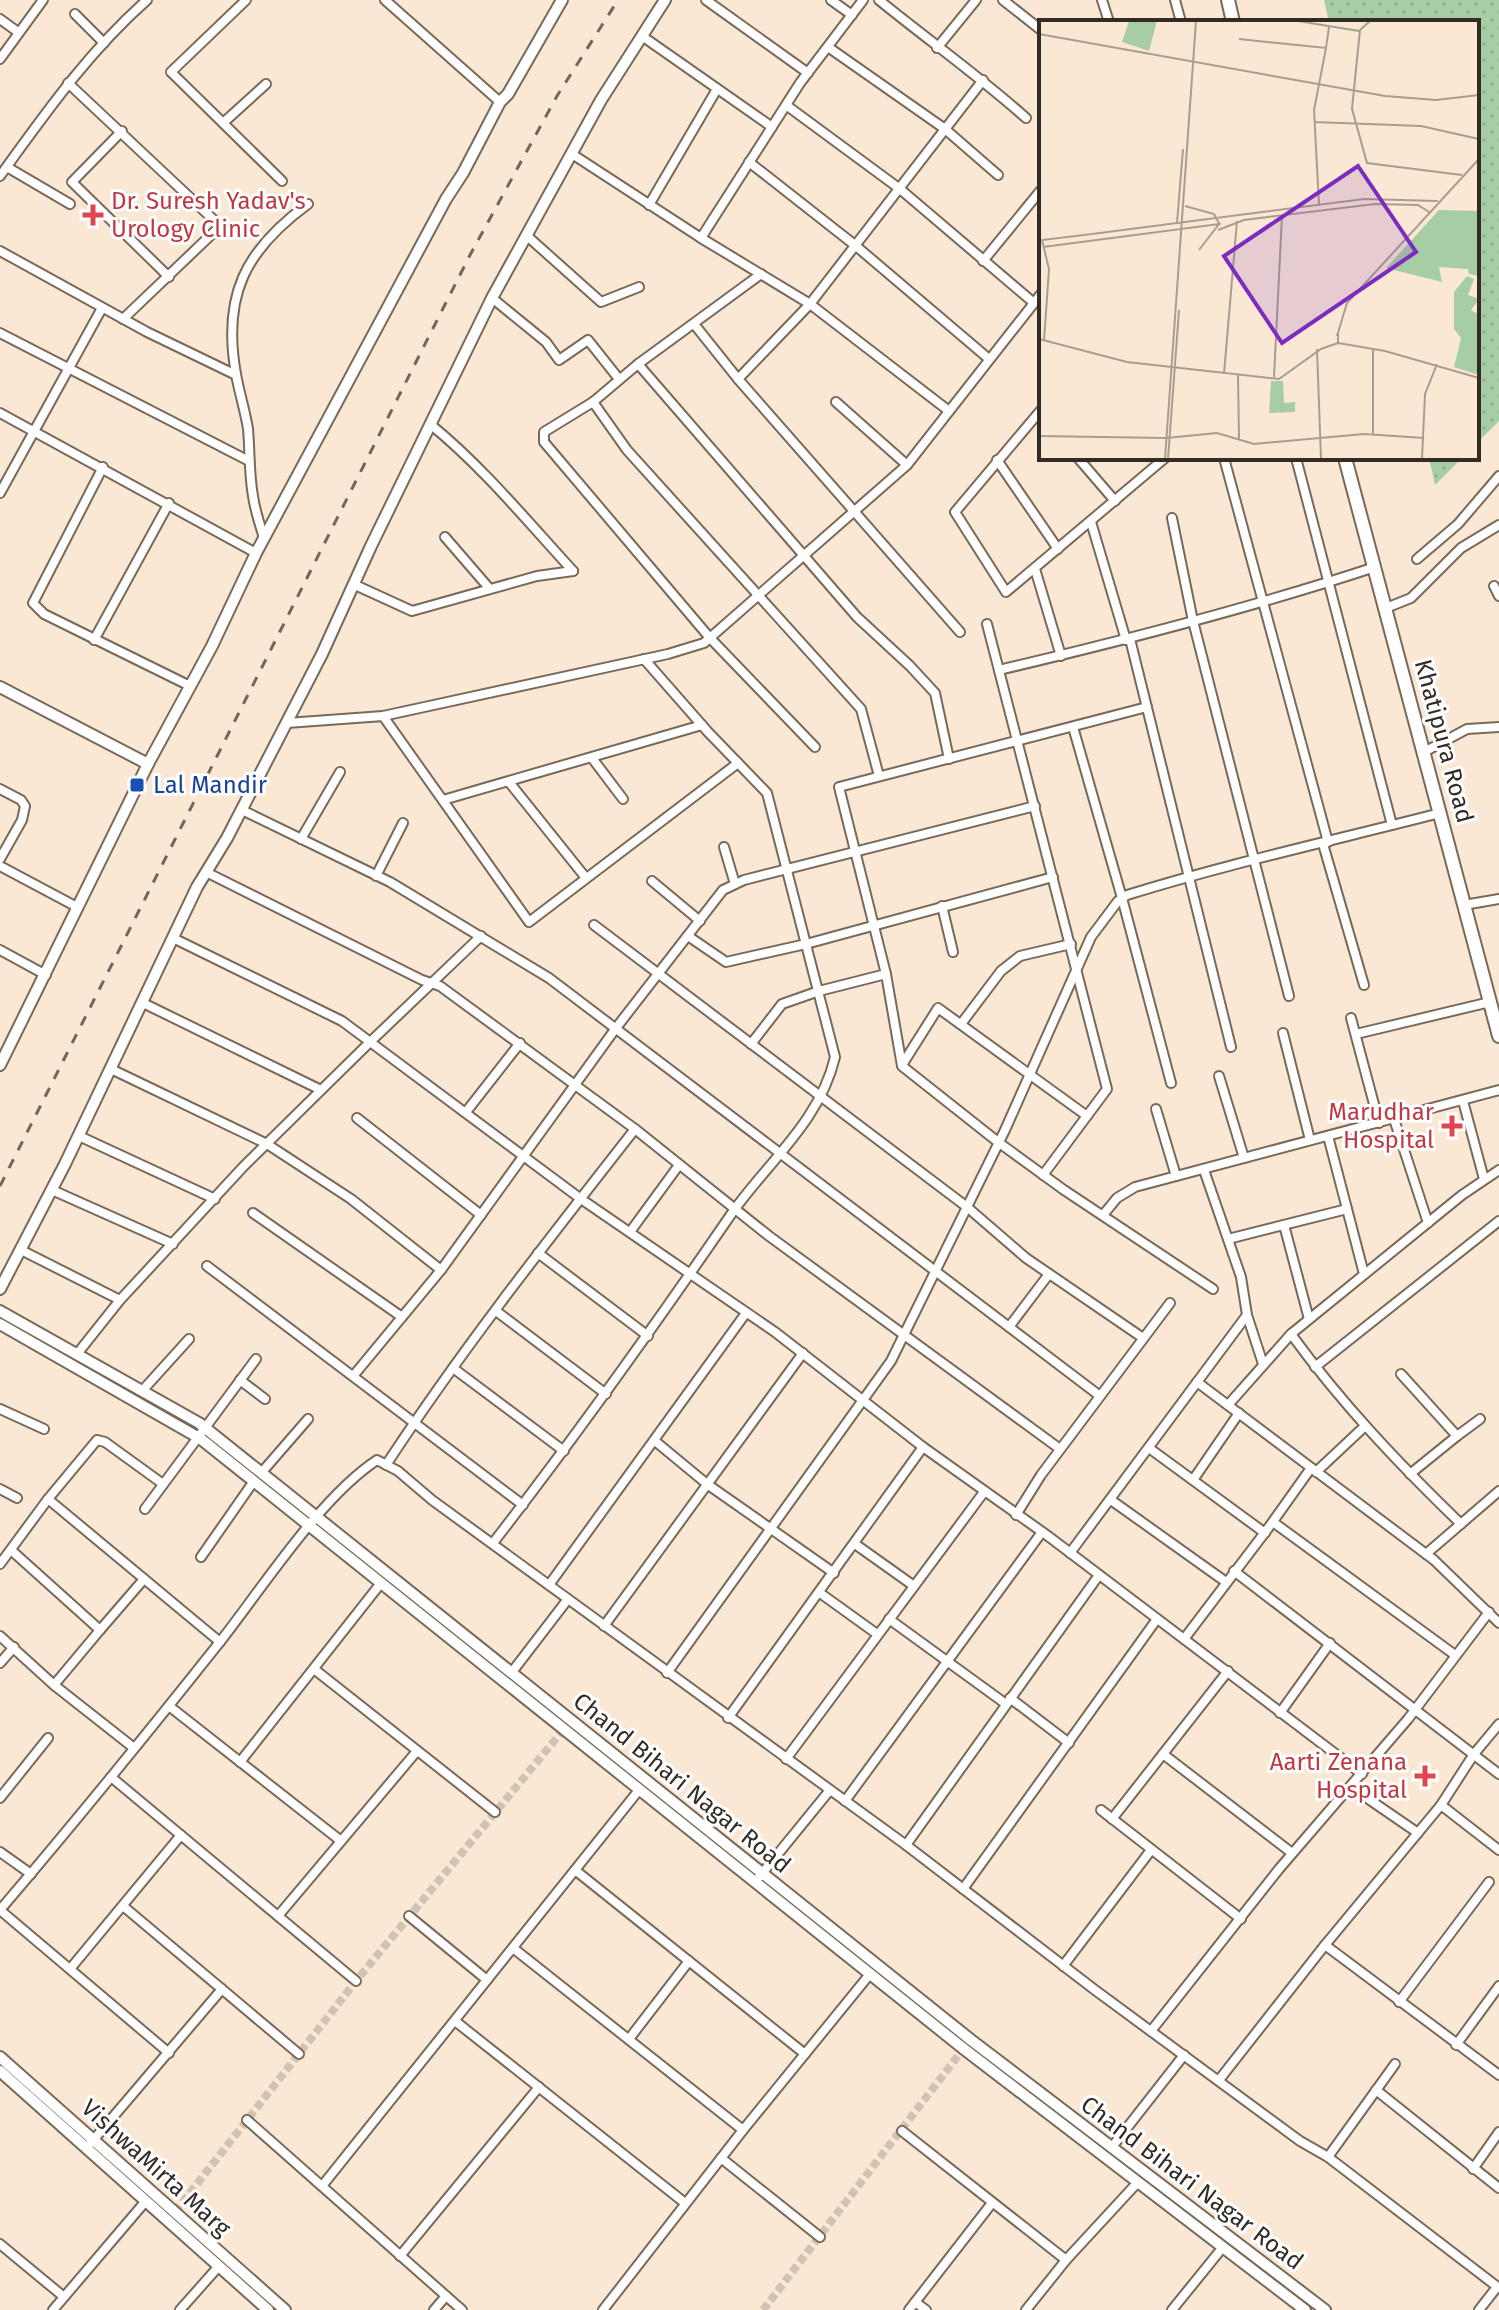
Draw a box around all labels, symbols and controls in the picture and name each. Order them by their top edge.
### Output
inset map [1039,20,1479,460]
place label: Dr. Suresh Yadav's Urology Clinic [111,187,306,243]
marker: Dr. Suresh Yadav's Urology Clinic [82,204,104,226]
street label: Khatipura Road [1409,656,1479,826]
place label: Lal Mandir [153,771,268,799]
marker: Lal Mandir [128,776,146,794]
place label: Marudhar Hospital [1328,1098,1435,1154]
marker: Marudhar Hospital [1441,1115,1463,1137]
street label: Chand Bihari Nagar Road [568,1687,796,1879]
place label: Aarti Zenana Hospital [1270,1748,1407,1804]
marker: Aarti Zenana Hospital [1414,1765,1436,1787]
street label: Chand Bihari Nagar Road [1075,2090,1309,2276]
street label: VishwaMirta Marg [76,2094,237,2243]

